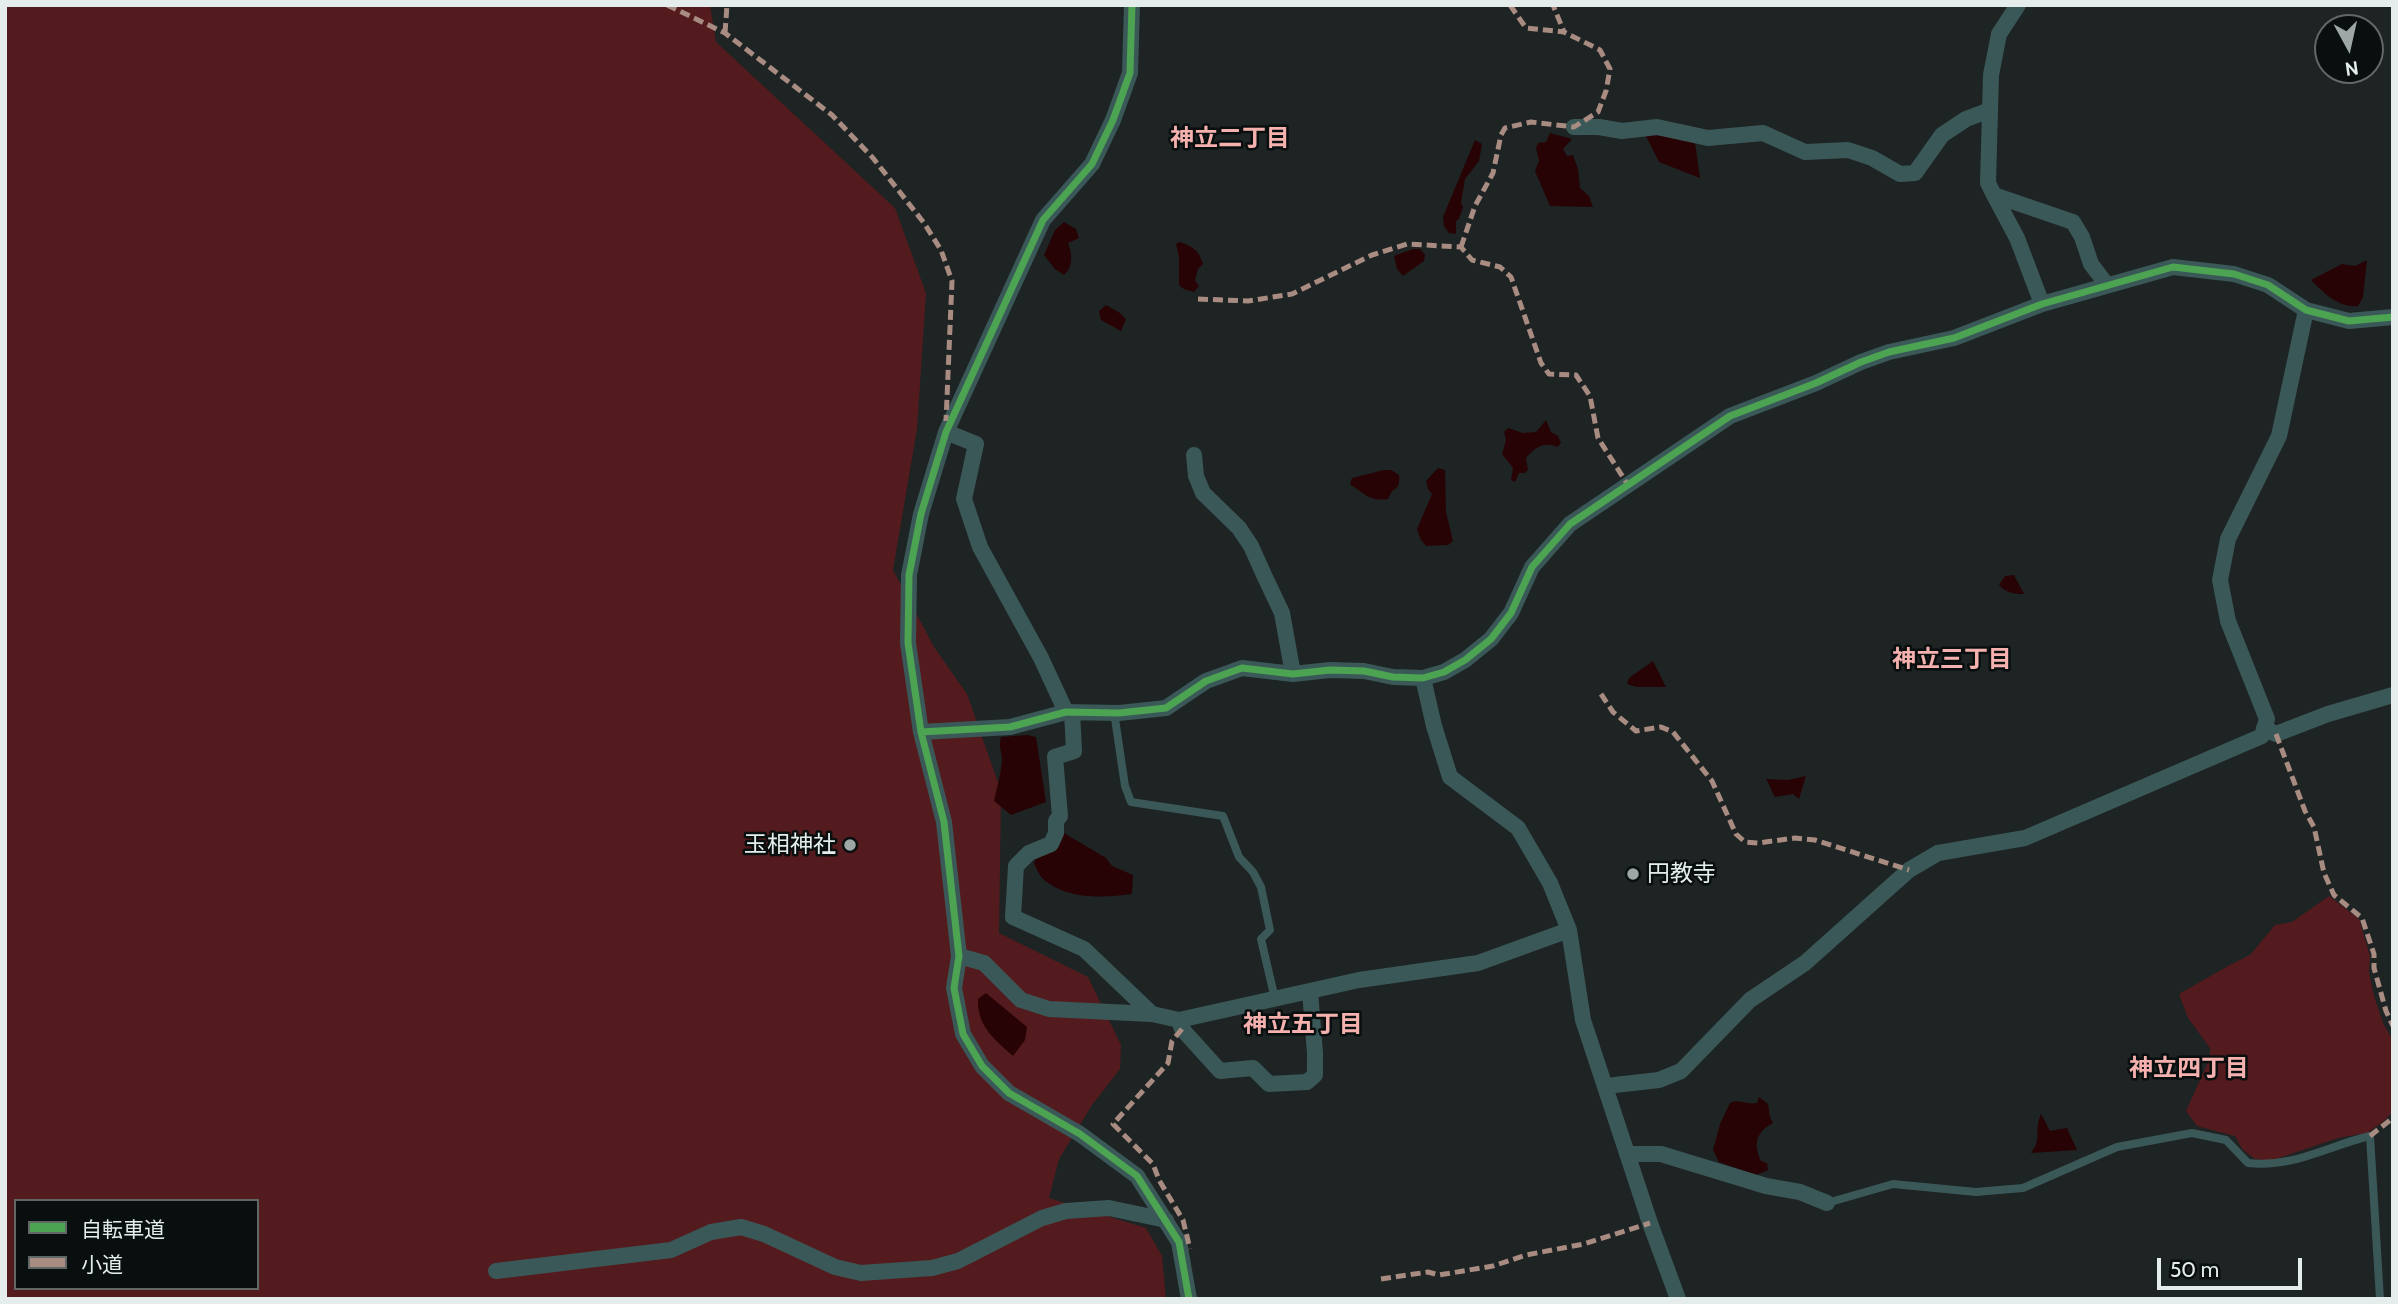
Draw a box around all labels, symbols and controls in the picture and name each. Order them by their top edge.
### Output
north arrow [2314,14,2384,84]
text: N [2343,56,2360,81]
district label: 神立二丁目 [1170,125,1290,153]
district label: 神立三丁目 [1892,646,2012,674]
place label: 玉相神社 [744,831,836,859]
marker: 玉相神社 [842,837,858,853]
place label: 円教寺 [1647,860,1716,888]
marker: 円教寺 [1625,866,1641,882]
district label: 神立五丁目 [1243,1011,1363,1039]
district label: 神立四丁目 [2129,1055,2249,1083]
legend [14,1199,259,1290]
text: 自転車道 [81,1217,165,1242]
scale bar [2160,1244,2305,1288]
text: 小道 [81,1252,123,1277]
text: 50 m [2170,1257,2219,1282]

